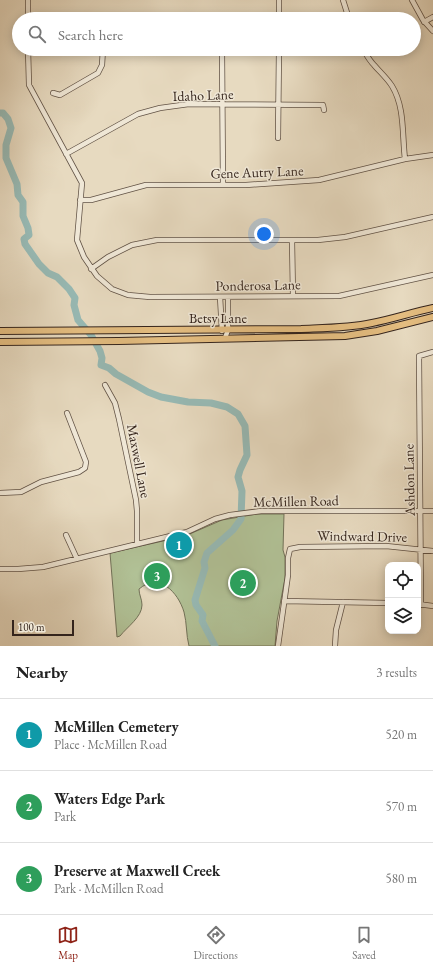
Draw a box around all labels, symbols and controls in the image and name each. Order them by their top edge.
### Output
search box [12,12,421,56]
icon: search [26,23,48,45]
text: Search here [58,25,123,44]
street label: Idaho Lane [172,85,234,105]
street label: Gene Autry Lane [210,161,304,183]
your location [254,224,274,244]
street label: Ponderosa Lane [215,275,301,295]
street label: Betsy Lane [189,309,248,327]
street label: Maxwell Lane [123,423,155,500]
street label: Ashdon Lane [399,443,419,517]
street label: McMillen Road [253,491,340,511]
street label: Windward Drive [317,526,408,546]
pin: 1 [166,530,192,560]
pin: 3 [144,561,170,591]
map controls [385,562,421,634]
button: locate [385,562,421,598]
pin: 2 [230,568,256,598]
button: layers [385,598,421,634]
scale bar [12,618,74,637]
text: 100 m [18,620,45,634]
text: Nearby [16,661,68,683]
text: 3 results [376,664,417,681]
text: McMillen Cemetery [54,717,179,736]
text: 1 [26,726,32,743]
text: 520 m [386,726,417,743]
text: Place · McMillen Road [54,736,167,753]
text: Waters Edge Park [54,789,165,808]
text: 2 [26,798,32,815]
text: 570 m [386,798,417,815]
text: Park [54,808,76,825]
text: Preserve at Maxwell Creek [54,861,220,880]
text: 3 [26,870,32,887]
text: 580 m [386,870,417,887]
text: Park · McMillen Road [54,880,164,897]
tab: Map [57,924,79,962]
tab: Directions [194,924,238,962]
tab: Saved [352,924,376,962]

